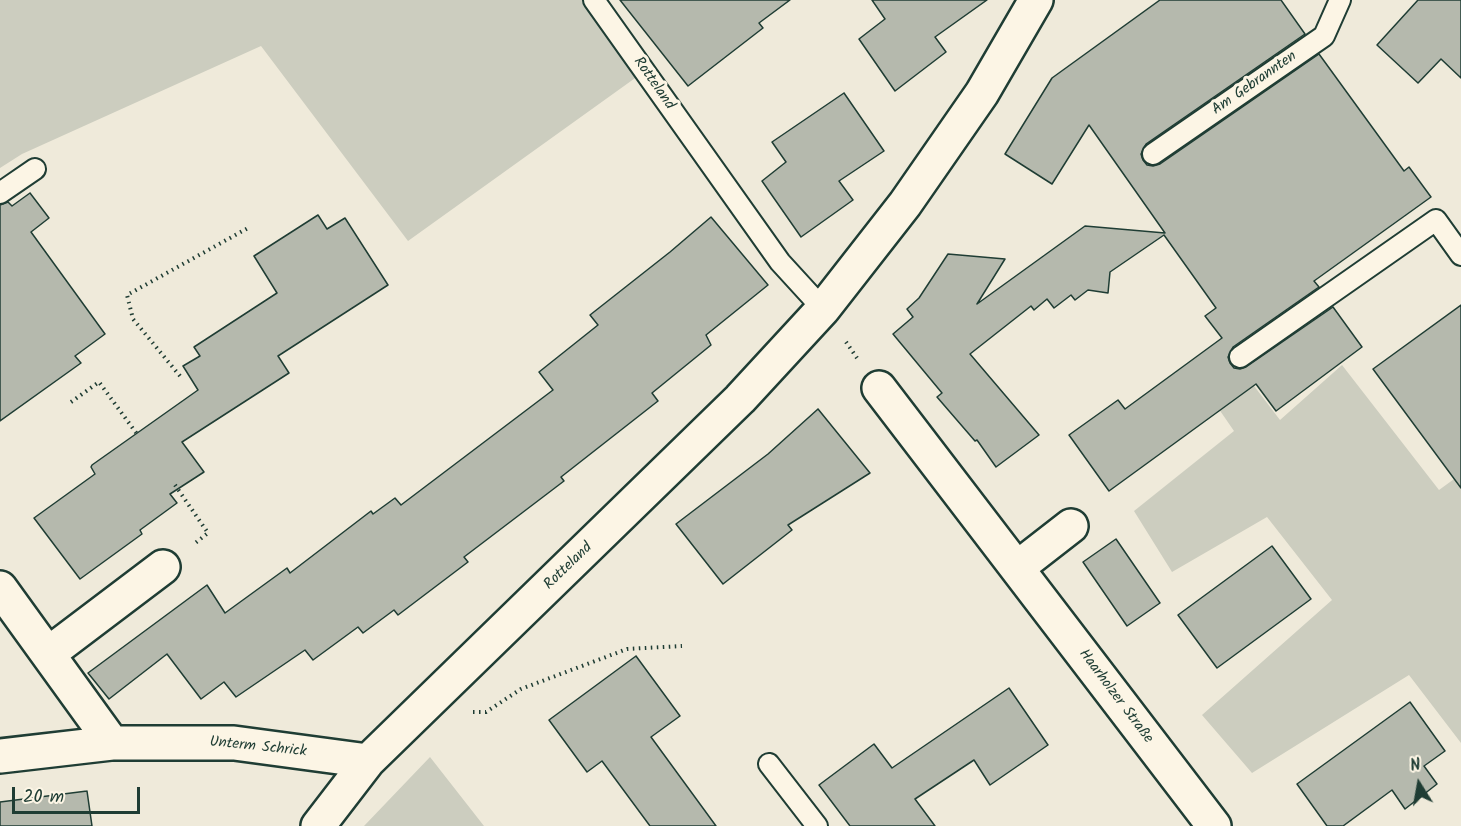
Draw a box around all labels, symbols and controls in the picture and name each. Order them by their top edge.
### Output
street label: Am Gebrannten [1209,48,1301,120]
street label: Rotteland [628,54,678,114]
street label: Rotteland [541,540,597,594]
street label: Haarholzer Straße [1074,646,1156,748]
street label: Unterm Schrick [209,734,307,762]
text: N [1408,753,1423,779]
north arrow [1389,754,1449,814]
scale bar [15,775,142,813]
text: 20 m [23,783,64,812]

